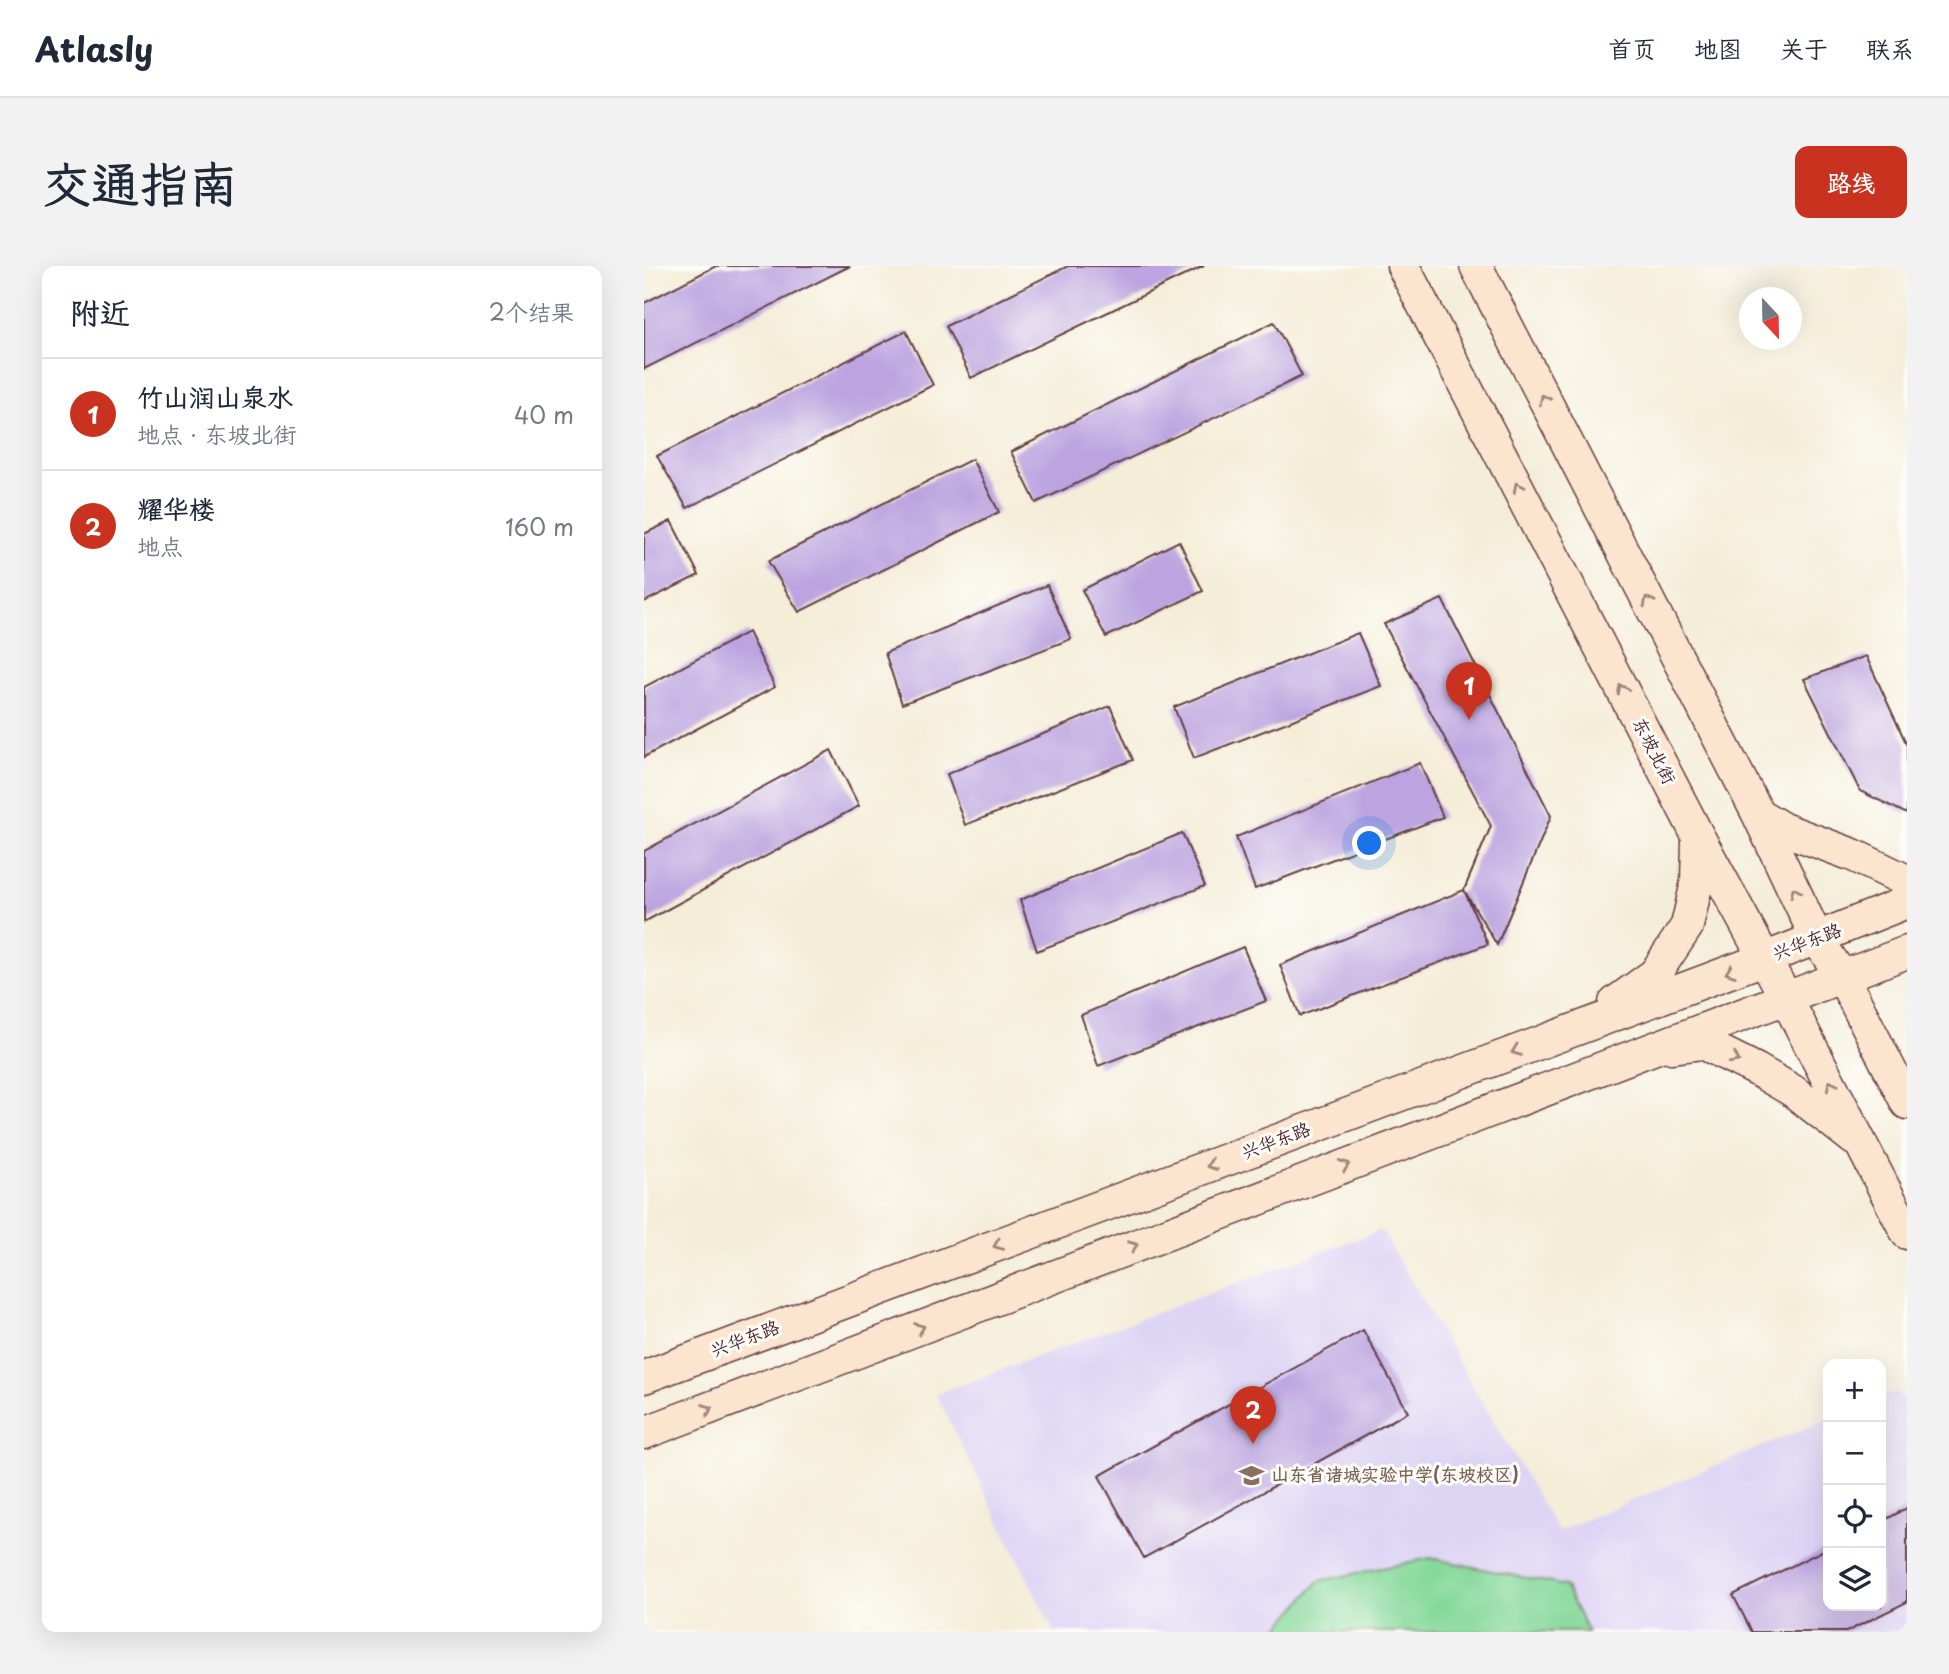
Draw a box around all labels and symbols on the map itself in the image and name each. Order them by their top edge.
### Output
north arrow [1739,287,1802,350]
one-way arrow [1539,394,1552,406]
one-way arrow [1512,482,1526,494]
one-way arrow [1643,596,1657,608]
pin: 1 [1446,662,1492,720]
one-way arrow [1617,684,1630,696]
street label: 东坡北街 [1627,712,1684,789]
your location [1352,826,1386,860]
one-way arrow [1789,887,1803,899]
street label: 兴华东路 [1768,915,1845,966]
one-way arrow [1724,964,1736,978]
one-way arrow [1511,1042,1523,1056]
one-way arrow [1728,1051,1740,1065]
one-way arrow [1826,1080,1840,1092]
street label: 兴华东路 [1237,1114,1314,1165]
one-way arrow [1206,1156,1218,1170]
one-way arrow [1339,1159,1351,1173]
one-way arrow [993,1236,1005,1250]
one-way arrow [1126,1241,1138,1255]
street label: 兴华东路 [706,1312,783,1363]
one-way arrow [914,1322,926,1336]
pin: 2 [1230,1386,1276,1444]
one-way arrow [701,1403,713,1417]
place label: 山东省诸城实验中学(东坡校区) [1271,1460,1519,1487]
school or university icon: 山东省诸城实验中学(东坡校区) [1237,1461,1265,1489]

